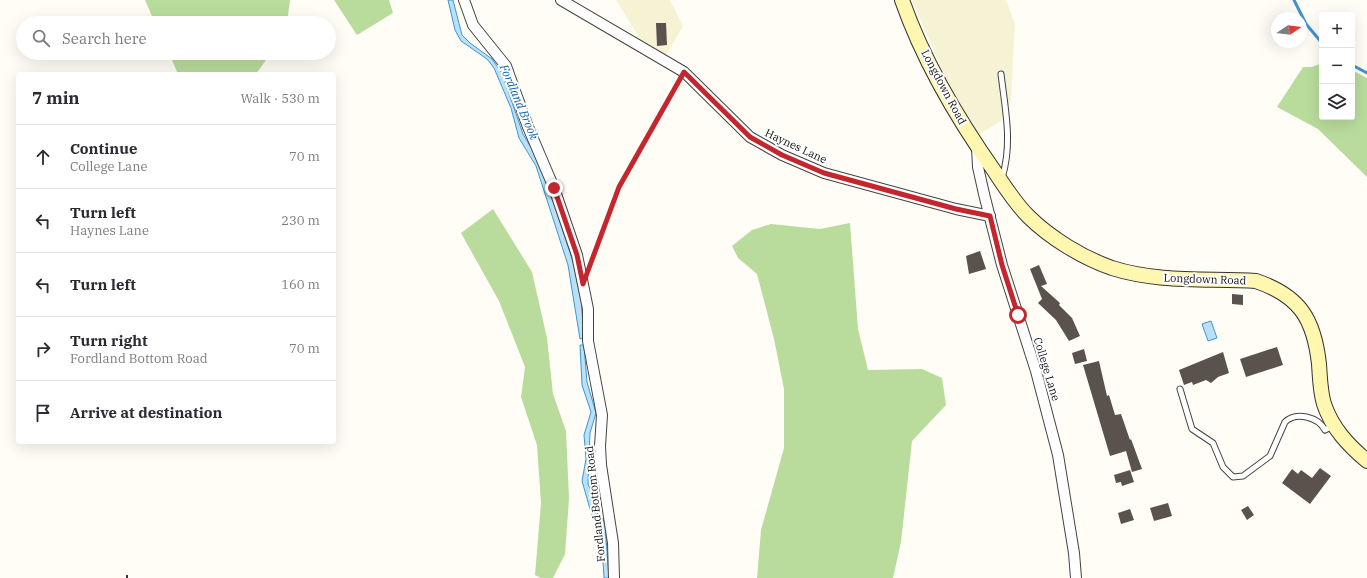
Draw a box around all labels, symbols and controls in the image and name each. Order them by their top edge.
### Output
north arrow [1271,12,1307,48]
map controls [1319,12,1355,120]
button: + [1319,12,1355,48]
search box [16,16,336,60]
icon: search [30,27,52,49]
text: Search here [62,29,147,48]
street label: Longdown Road [918,47,970,127]
button: − [1319,48,1355,84]
water label: Fordland Brook [496,61,542,142]
button: layers [1319,84,1355,120]
text: 7 min [32,87,80,109]
text: Walk · 530 m [241,90,320,107]
street label: Haynes Lane [763,126,829,166]
text: Continue [70,139,137,158]
icon: ahead [32,146,54,168]
text: 70 m [289,148,320,165]
text: College Lane [70,158,147,175]
route end [545,179,563,197]
text: Turn left [70,203,136,222]
icon: left [32,210,54,232]
text: 230 m [281,212,320,229]
text: Haynes Lane [70,222,149,239]
street label: Longdown Road [1163,271,1247,287]
icon: left [32,274,54,296]
text: Turn left [70,275,136,294]
text: 160 m [281,276,320,293]
route start [1009,306,1027,324]
text: Turn right [70,331,148,350]
street label: College Lane [1031,336,1063,402]
icon: right [32,338,54,360]
text: 70 m [289,340,320,357]
text: Fordland Bottom Road [70,350,208,367]
icon: arrive [32,402,54,424]
text: Arrive at destination [70,403,222,422]
street label: Fordland Bottom Road [582,445,608,563]

